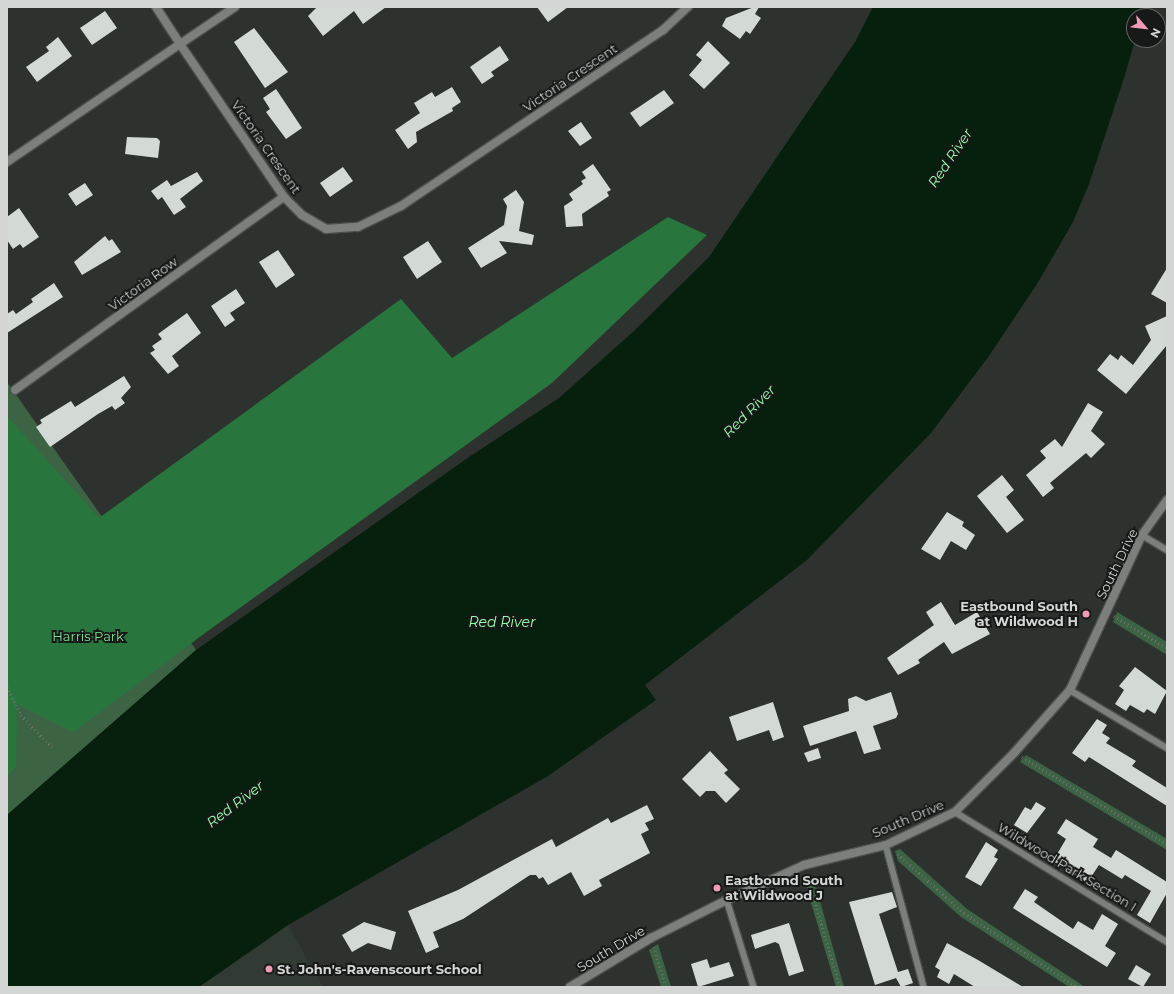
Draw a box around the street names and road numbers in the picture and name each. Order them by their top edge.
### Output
street label: Victoria Crescent [520,41,620,115]
street label: Victoria Crescent [228,97,304,197]
street label: Victoria Row [105,254,181,314]
street label: South Drive [1093,526,1141,602]
street label: South Drive [870,797,946,841]
street label: Wildwood Park Section I [995,819,1139,915]
street label: South Drive [574,923,648,975]

